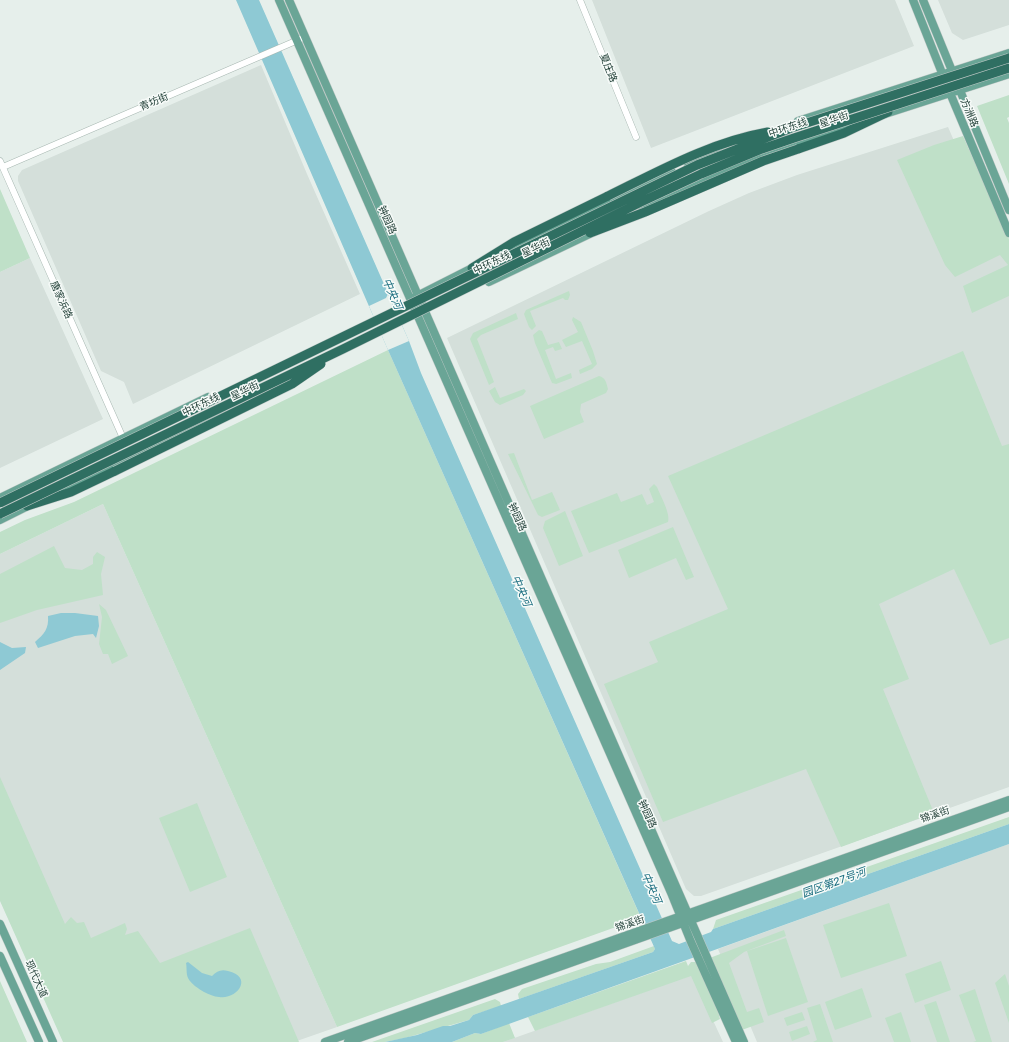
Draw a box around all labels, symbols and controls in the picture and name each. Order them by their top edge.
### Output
street label: 夏庄路 [597,52,619,84]
street label: 青坊街 [138,91,170,113]
street label: 方洲路 [958,97,980,129]
street label: 星华街 [818,109,850,131]
street label: 中环东线 [767,116,809,140]
street label: 钟园路 [375,204,399,236]
street label: 星华街 [520,236,552,260]
street label: 中环东线 [471,249,513,277]
water label: 中央河 [379,276,405,312]
street label: 唐家浜路 [47,279,75,321]
street label: 星华街 [229,379,261,403]
street label: 中环东线 [180,391,222,419]
street label: 钟园路 [505,501,529,533]
water label: 中央河 [508,573,534,609]
street label: 钟园路 [635,798,659,830]
street label: 锦溪街 [919,804,951,826]
water label: 园区第27号河 [800,865,868,901]
water label: 中央河 [638,870,664,906]
street label: 锦溪街 [614,913,646,935]
street label: 现代大道 [22,958,50,1000]

